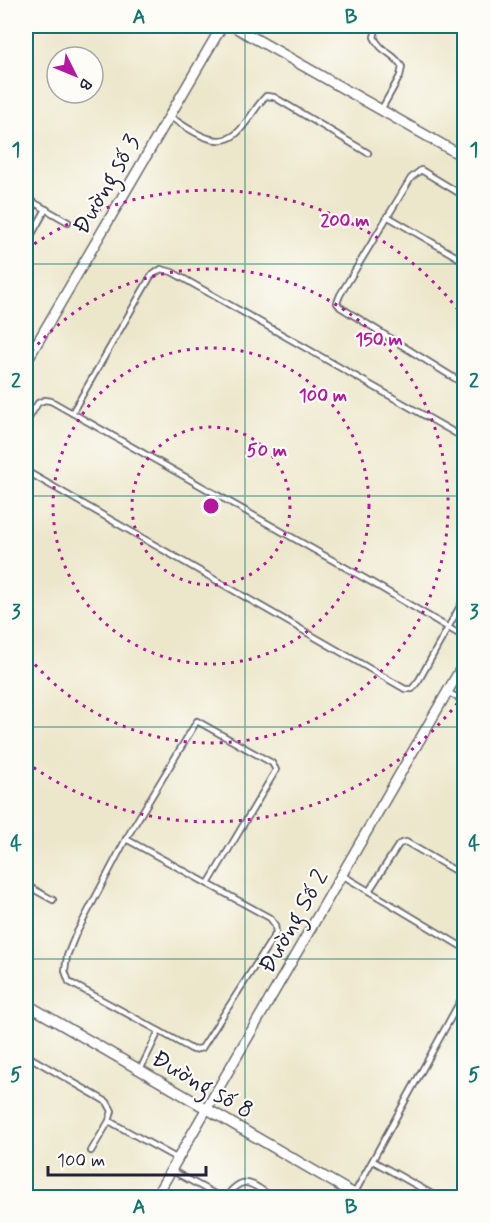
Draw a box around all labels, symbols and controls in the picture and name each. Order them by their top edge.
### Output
text: A [132,4,146,31]
text: B [345,4,358,31]
north arrow [45,45,105,105]
text: B [74,73,96,95]
street label: Đường số 3 [66,129,151,242]
text: 1 [12,137,20,164]
text: 1 [470,137,478,164]
text: 200 m [320,209,370,233]
text: 150 m [355,328,403,352]
text: 2 [11,368,21,395]
text: 2 [469,368,479,395]
text: 100 m [299,384,347,408]
text: 50 m [247,439,287,463]
centre of rings [201,496,221,516]
text: 3 [11,599,21,626]
text: 3 [469,599,479,626]
text: 4 [10,831,22,858]
text: 4 [468,831,480,858]
street label: Đường Số 2 [252,864,339,981]
street label: Đường số 8 [144,1044,259,1130]
text: 5 [10,1062,22,1089]
text: 5 [468,1062,480,1089]
scale bar [48,1139,206,1177]
text: 100 m [57,1149,105,1173]
text: A [132,1194,146,1221]
text: B [345,1194,358,1221]

